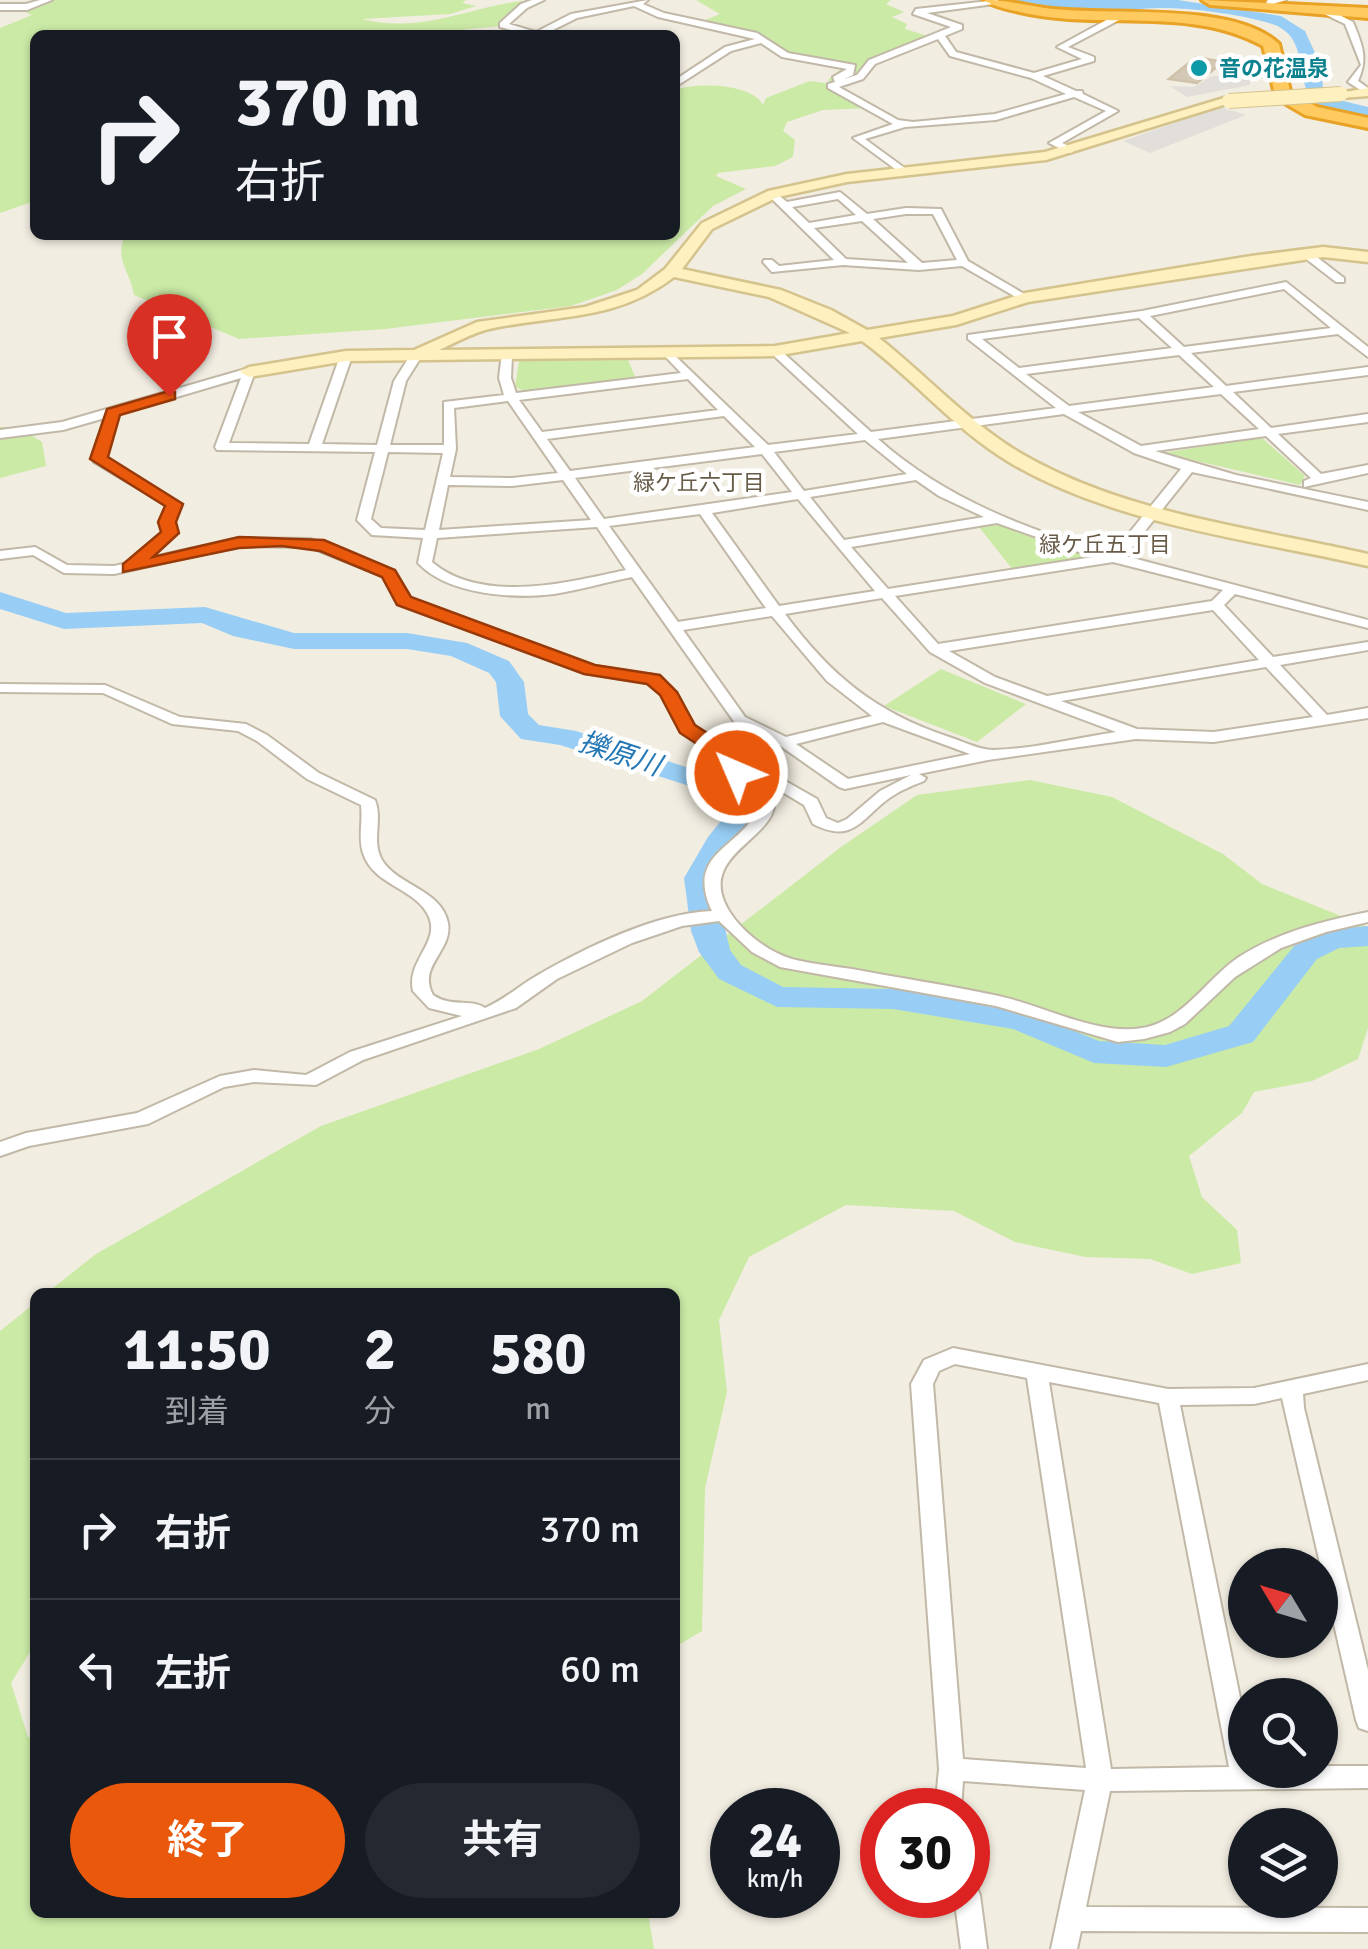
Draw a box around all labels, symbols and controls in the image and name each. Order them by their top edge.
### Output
place label: 音の花温泉 [1219,55,1329,82]
marker: 音の花温泉 [1188,57,1210,79]
text: 370 m [235,59,420,145]
icon: right [70,70,200,200]
text: 右折 [235,155,325,210]
pin [127,294,212,397]
icon: arrive [142,309,197,364]
district label: 緑ケ丘六丁目 [633,469,765,496]
district label: 緑ケ丘五丁目 [1039,531,1171,558]
position arrow [685,721,789,825]
water label: 擽原川 [575,725,668,784]
text: 11:50 [123,1313,271,1387]
text: 2 [364,1313,396,1387]
text: 580 [489,1317,587,1391]
text: m [525,1389,551,1428]
text: 到着 [165,1392,229,1431]
text: 分 [364,1392,396,1431]
icon: right [70,1502,125,1557]
text: 370 m [540,1506,640,1553]
text: 右折 [155,1510,231,1557]
north arrow [1228,1548,1338,1658]
map controls [1228,1548,1338,1918]
icon: left [70,1642,125,1697]
text: 60 m [560,1646,640,1693]
text: 左折 [155,1650,231,1697]
button: search [1228,1678,1338,1788]
button: 終了 [70,1783,345,1898]
button: 共有 [365,1783,640,1898]
speed limit sign: 30 [860,1788,990,1918]
button: layers [1228,1808,1338,1918]
text: 24 [748,1810,802,1872]
text: km/h [747,1863,803,1894]

